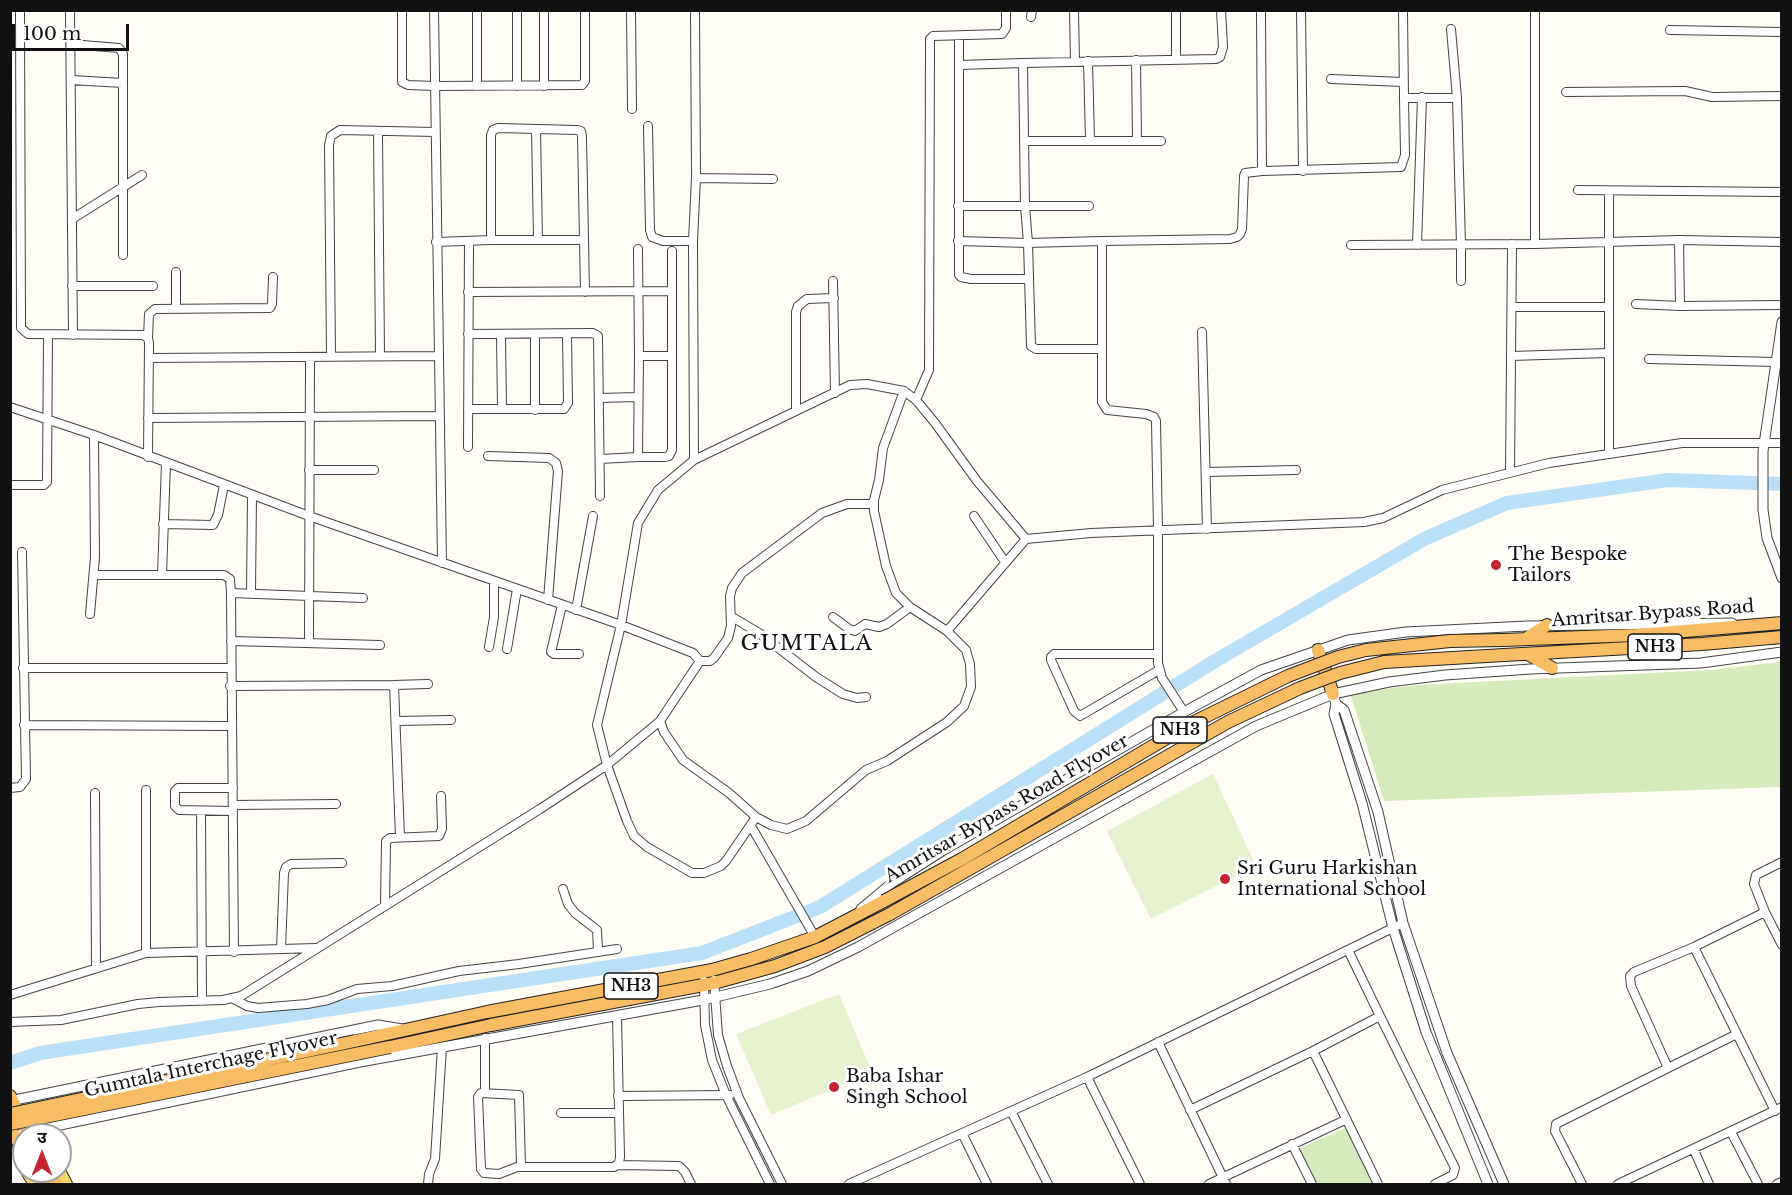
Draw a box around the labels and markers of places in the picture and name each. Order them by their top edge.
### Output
place label: The Bespoke Tailors [1508,544,1627,586]
marker: The Bespoke Tailors [1489,558,1503,572]
place label: Sri Guru Harkishan International School [1237,858,1426,900]
marker: Sri Guru Harkishan International School [1218,872,1232,886]
place label: Baba Ishar Singh School [846,1066,968,1108]
marker: Baba Ishar Singh School [827,1080,841,1094]

